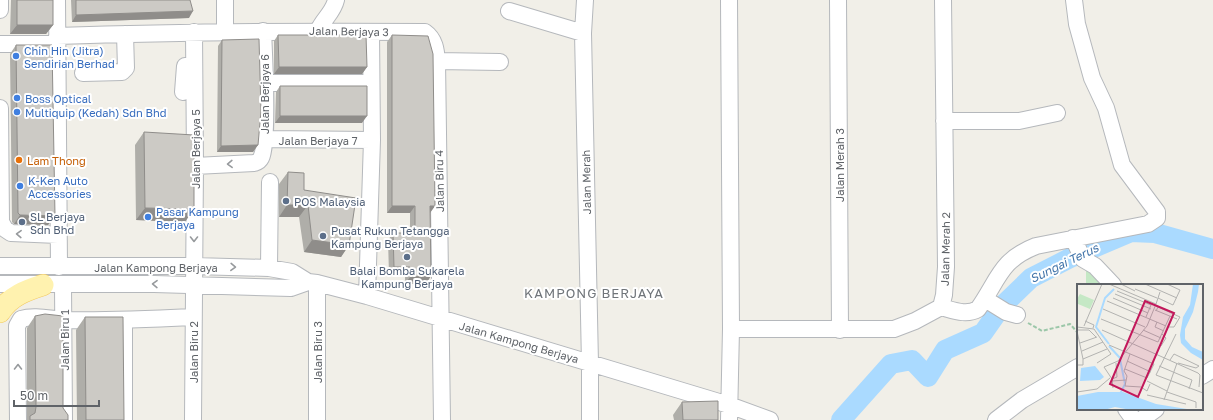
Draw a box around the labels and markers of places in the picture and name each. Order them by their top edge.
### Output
place label: Chin Hin (Jitra) Sendirian Berhad [24,44,115,70]
marker: Chin Hin (Jitra) Sendirian Berhad [11,51,21,61]
place label: Boss Optical [25,92,92,105]
marker: Boss Optical [12,93,22,103]
place label: Multiquip (Kedah) Sdn Bhd [25,106,166,119]
marker: Multiquip (Kedah) Sdn Bhd [12,107,22,117]
place label: Lam Thong [27,154,86,167]
marker: Lam Thong [14,155,24,165]
place label: K-Ken Auto Accessories [28,174,92,200]
marker: K-Ken Auto Accessories [15,181,25,191]
place label: POS Malaysia [294,195,365,208]
marker: POS Malaysia [281,196,291,206]
place label: Pasar Kampung Berjaya [156,205,239,231]
place label: SL Berjaya Sdn Bhd [30,210,85,236]
marker: Pasar Kampung Berjaya [143,212,153,222]
marker: SL Berjaya Sdn Bhd [17,217,27,227]
place label: Pusat Rukun Tetangga Kampung Berjaya [331,224,450,250]
marker: Pusat Rukun Tetangga Kampung Berjaya [318,231,328,241]
marker: Balai Bomba Sukarela Kampung Berjaya [402,252,412,262]
place label: Balai Bomba Sukarela Kampung Berjaya [350,264,464,290]

